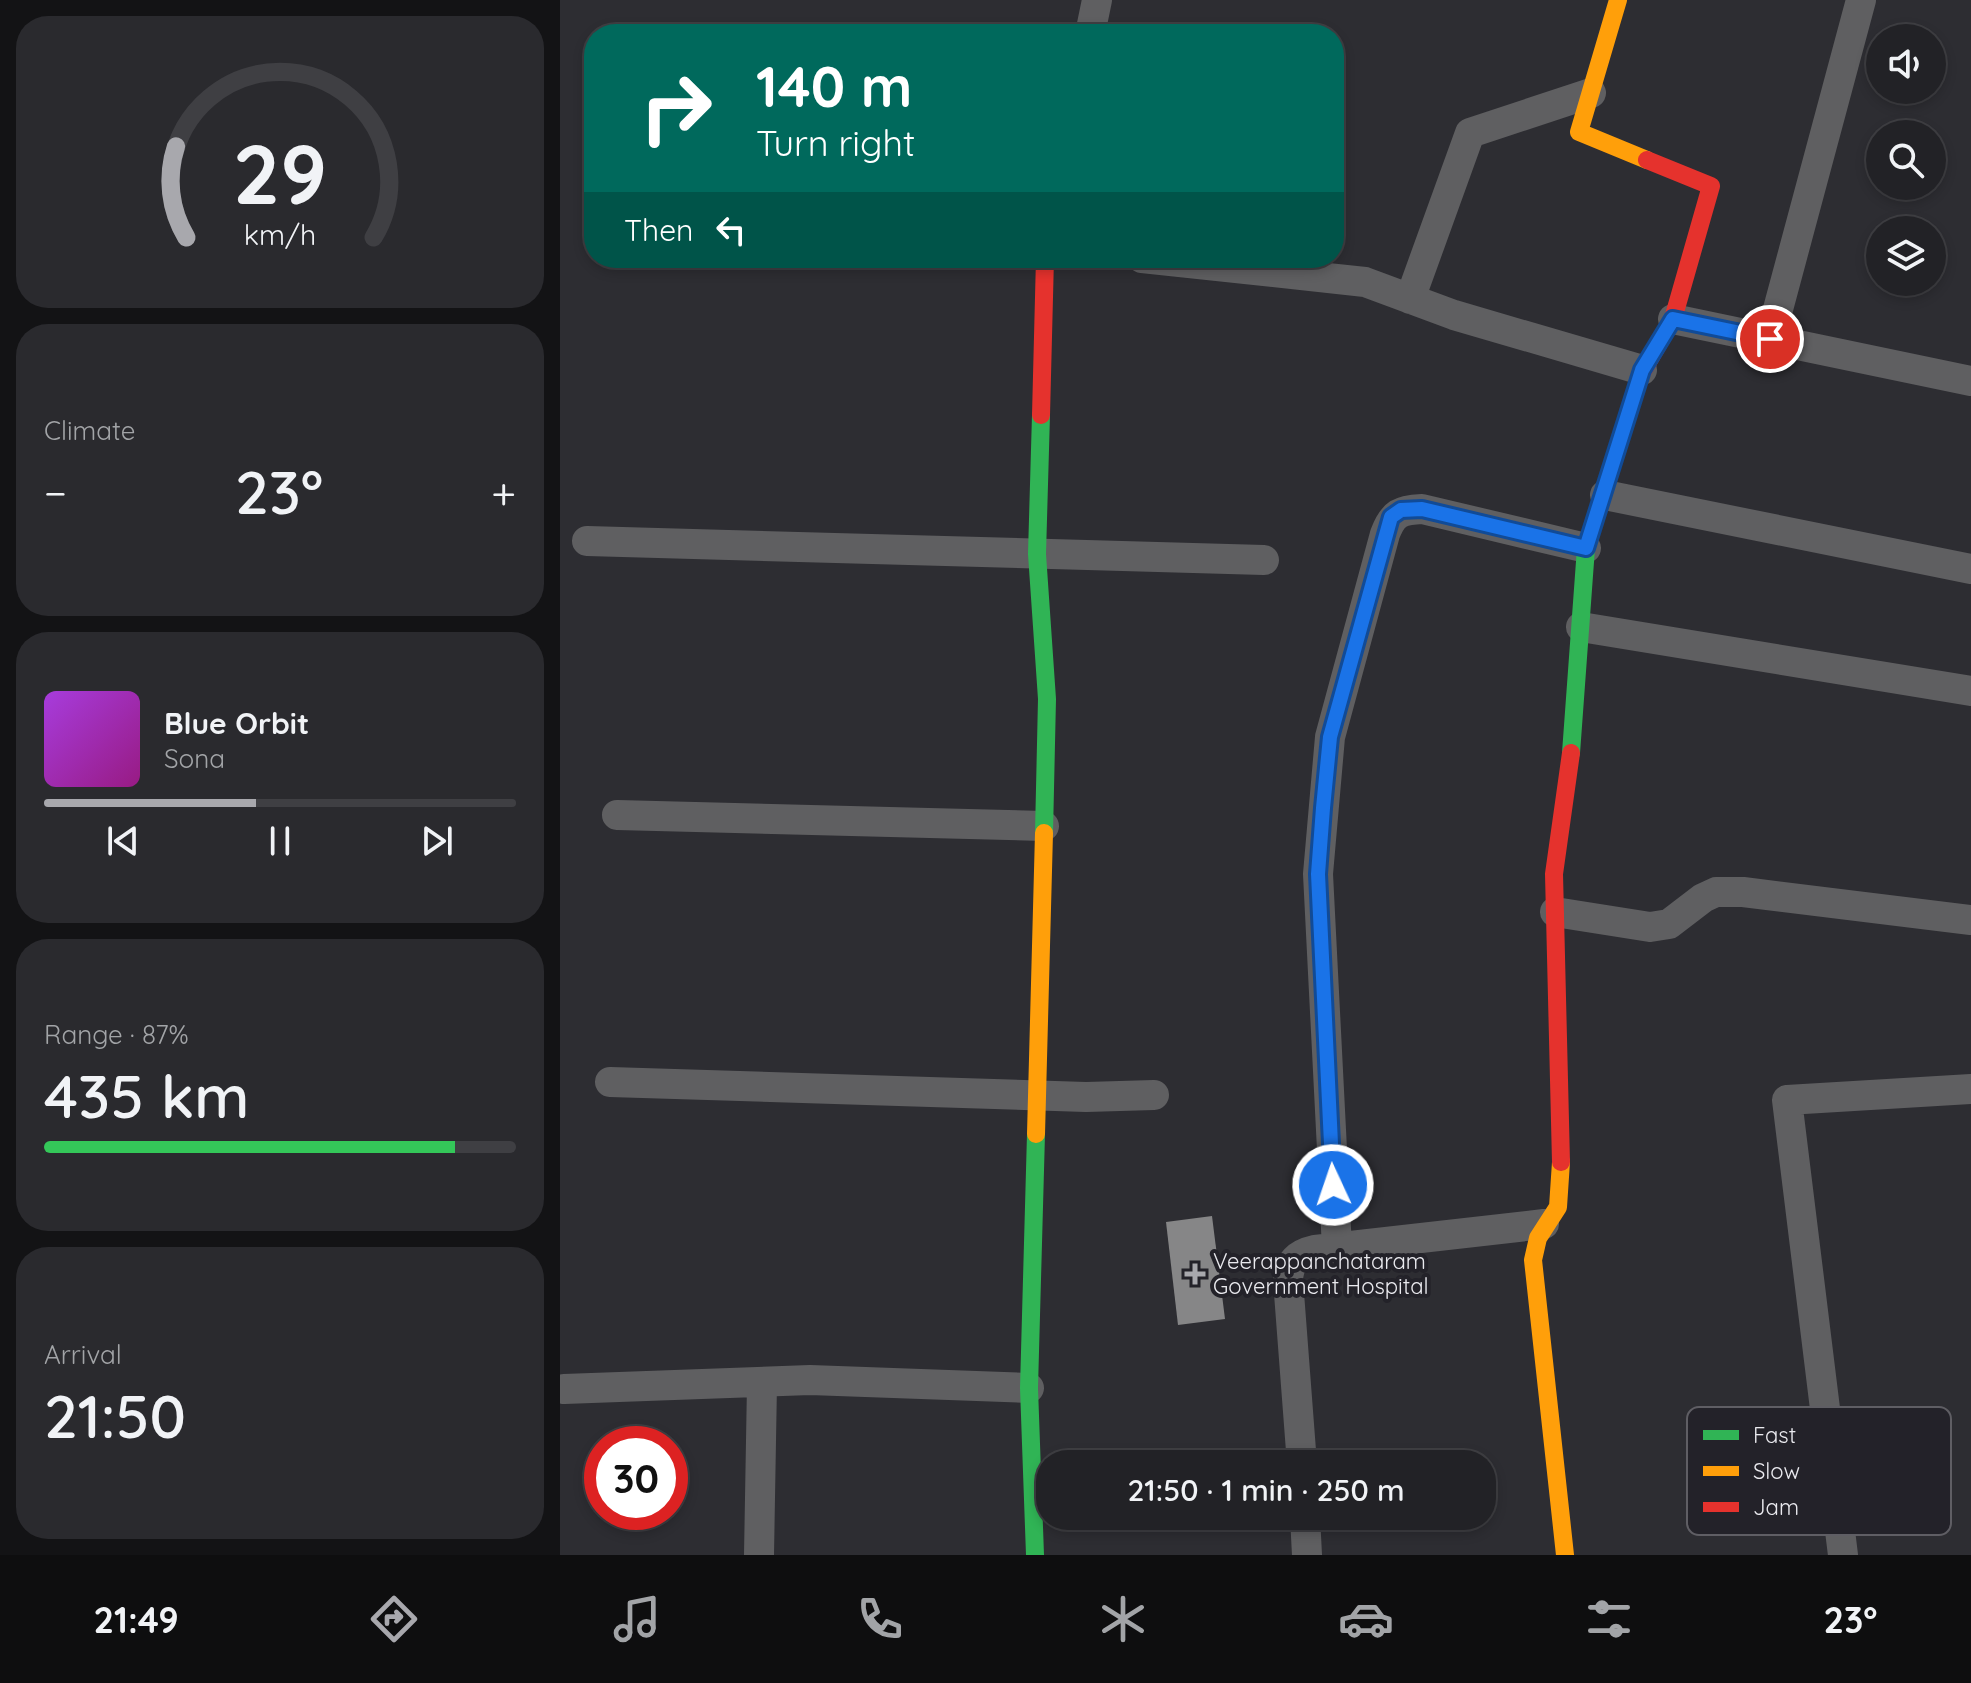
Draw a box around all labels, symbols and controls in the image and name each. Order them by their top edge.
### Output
map controls [1866,24,1946,296]
button: sound [1866,24,1946,104]
text: 140 m [756,51,912,121]
icon: right [624,56,728,160]
text: 29 [233,120,327,224]
text: Turn right [756,120,915,165]
button: search [1866,120,1946,200]
icon: left [709,208,753,252]
text: Then [624,211,693,249]
text: km/h [244,216,316,252]
button: layers [1866,216,1946,296]
pin [1736,305,1804,373]
icon: arrive [1748,317,1792,361]
text: Climate [44,414,135,447]
text: 23° [235,454,323,529]
text: − [44,465,67,520]
text: + [491,465,516,520]
text: Blue Orbit [164,704,309,742]
text: Sona [164,742,225,775]
icon: previous [101,819,145,863]
icon: pause [258,819,302,863]
icon: next [415,819,459,863]
text: Range · 87% [44,1018,189,1051]
text: 435 km [44,1058,249,1133]
position arrow [1291,1143,1375,1227]
place label: Veerappanchataram Government Hospital [1213,1247,1429,1300]
marker: Veerappanchataram Government Hospital [1184,1263,1206,1285]
text: Arrival [44,1338,122,1371]
text: 21:50 [44,1378,186,1453]
legend [1687,1407,1951,1535]
text: Fast [1753,1421,1796,1449]
speed limit sign: 30 [584,1426,688,1530]
text: Slow [1753,1457,1800,1485]
text: 21:50 · 1 min · 250 m [1127,1471,1405,1509]
text: Jam [1753,1493,1799,1521]
icon: directions [366,1591,422,1647]
icon: music [609,1591,665,1647]
icon: phone [852,1591,908,1647]
icon: climate [1095,1591,1151,1647]
icon: car [1338,1591,1394,1647]
icon: filters [1581,1591,1637,1647]
text: 21:49 [93,1597,179,1642]
text: 23° [1823,1597,1877,1642]

